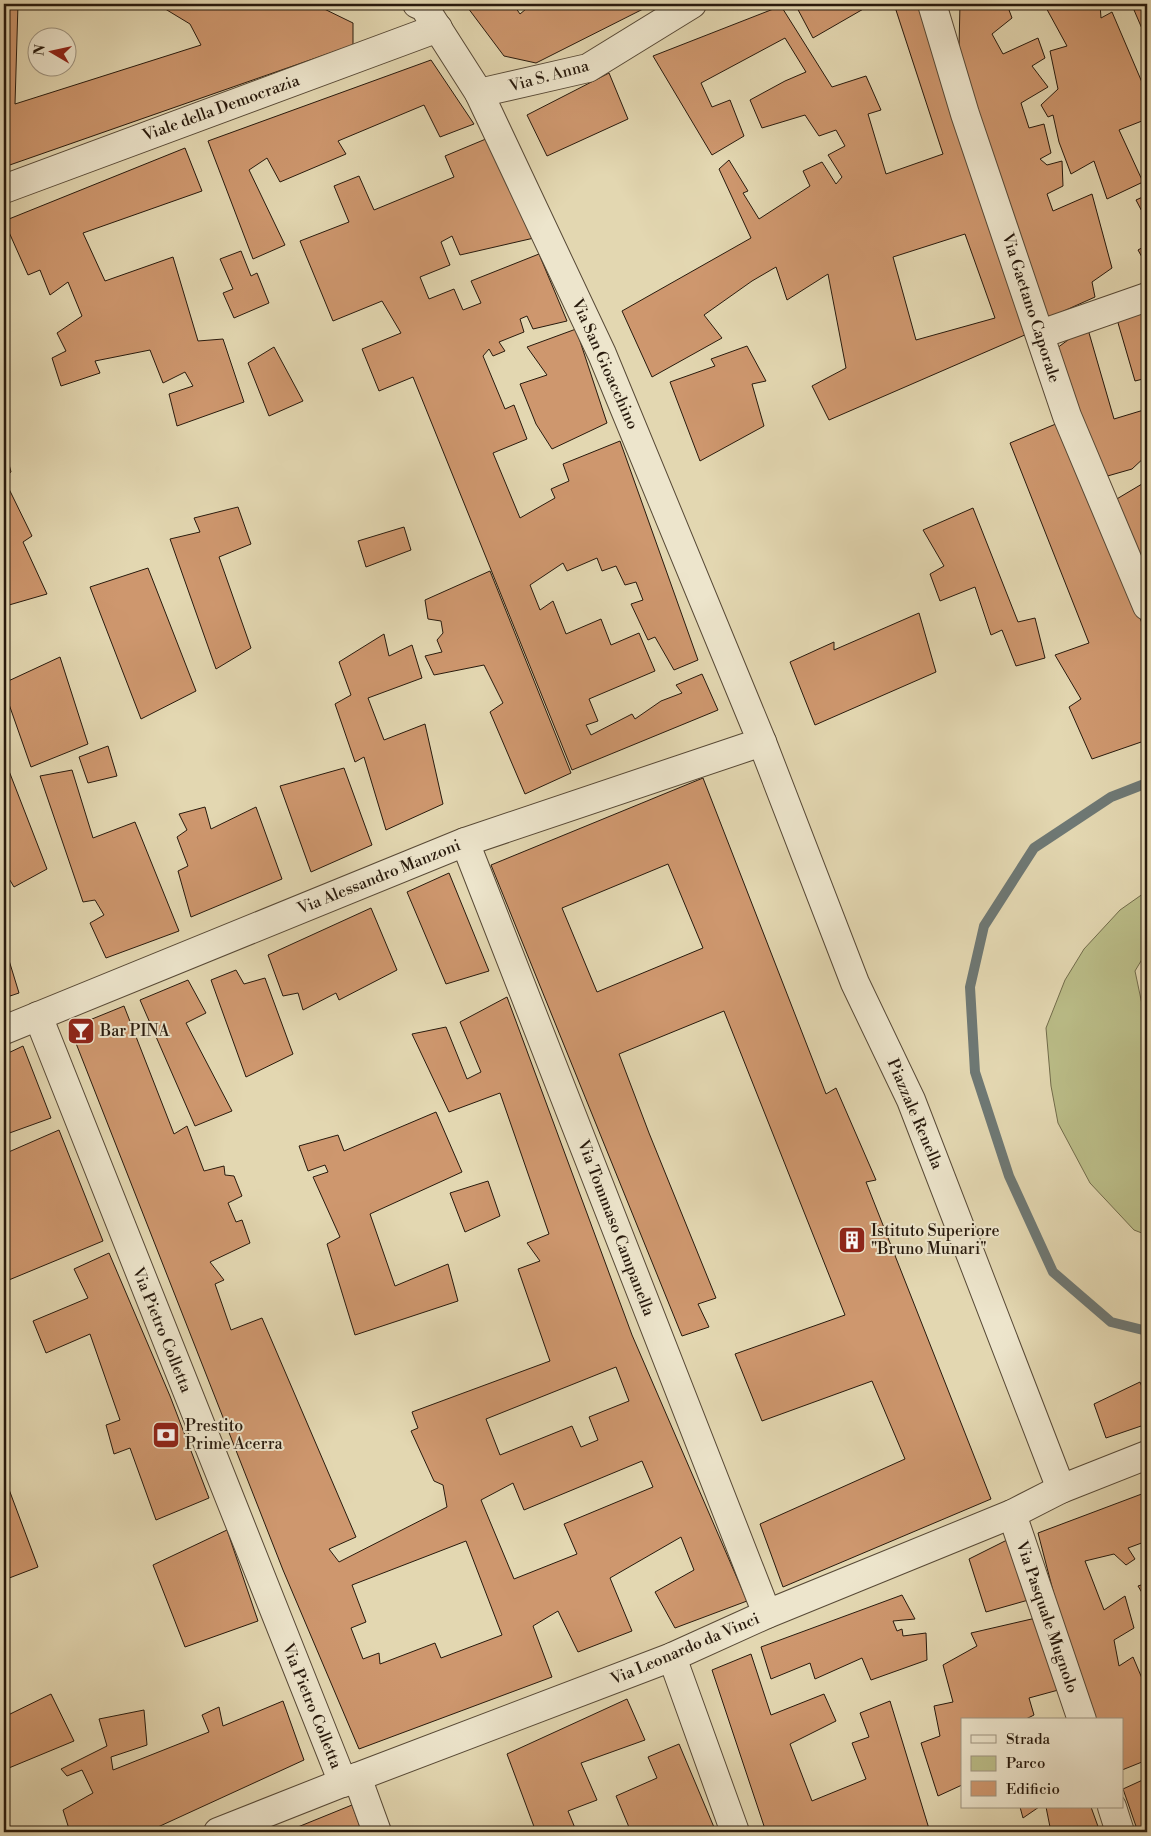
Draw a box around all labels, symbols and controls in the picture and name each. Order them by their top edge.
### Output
north arrow [28,28,78,78]
text: N [30,43,50,57]
street label: Via S. Anna [506,56,592,97]
street label: Viale della Democrazia [139,70,303,146]
street label: Via Gaetano Caporale [997,230,1065,385]
street label: Via San Gioacchino [567,295,643,432]
street label: Via Alessandro Manzoni [294,835,463,919]
bar icon: Bar PINA [66,1016,96,1046]
place label: Bar PINA [99,1021,170,1041]
street label: Piazzale Renella [883,1056,948,1173]
street label: Via Tommaso Campanella [573,1136,659,1320]
place label: Istituto Superiore "Bruno Munari" [871,1221,1000,1259]
building icon: Istituto Superiore "Bruno Munari" [837,1225,867,1255]
street label: Via Pietro Colletta [127,1263,197,1396]
place label: Prestito Prime Acerra [185,1416,284,1454]
bank icon: Prestito Prime Acerra [151,1420,181,1450]
street label: Via Pasquale Mugnolo [1011,1537,1082,1696]
street label: Via Leonardo da Vinci [607,1609,762,1690]
street label: Via Pietro Colletta [277,1639,347,1772]
legend [961,1718,1124,1808]
text: Strada [1006,1730,1050,1749]
text: Parco [1006,1754,1045,1773]
text: Edificio [1006,1780,1060,1799]

